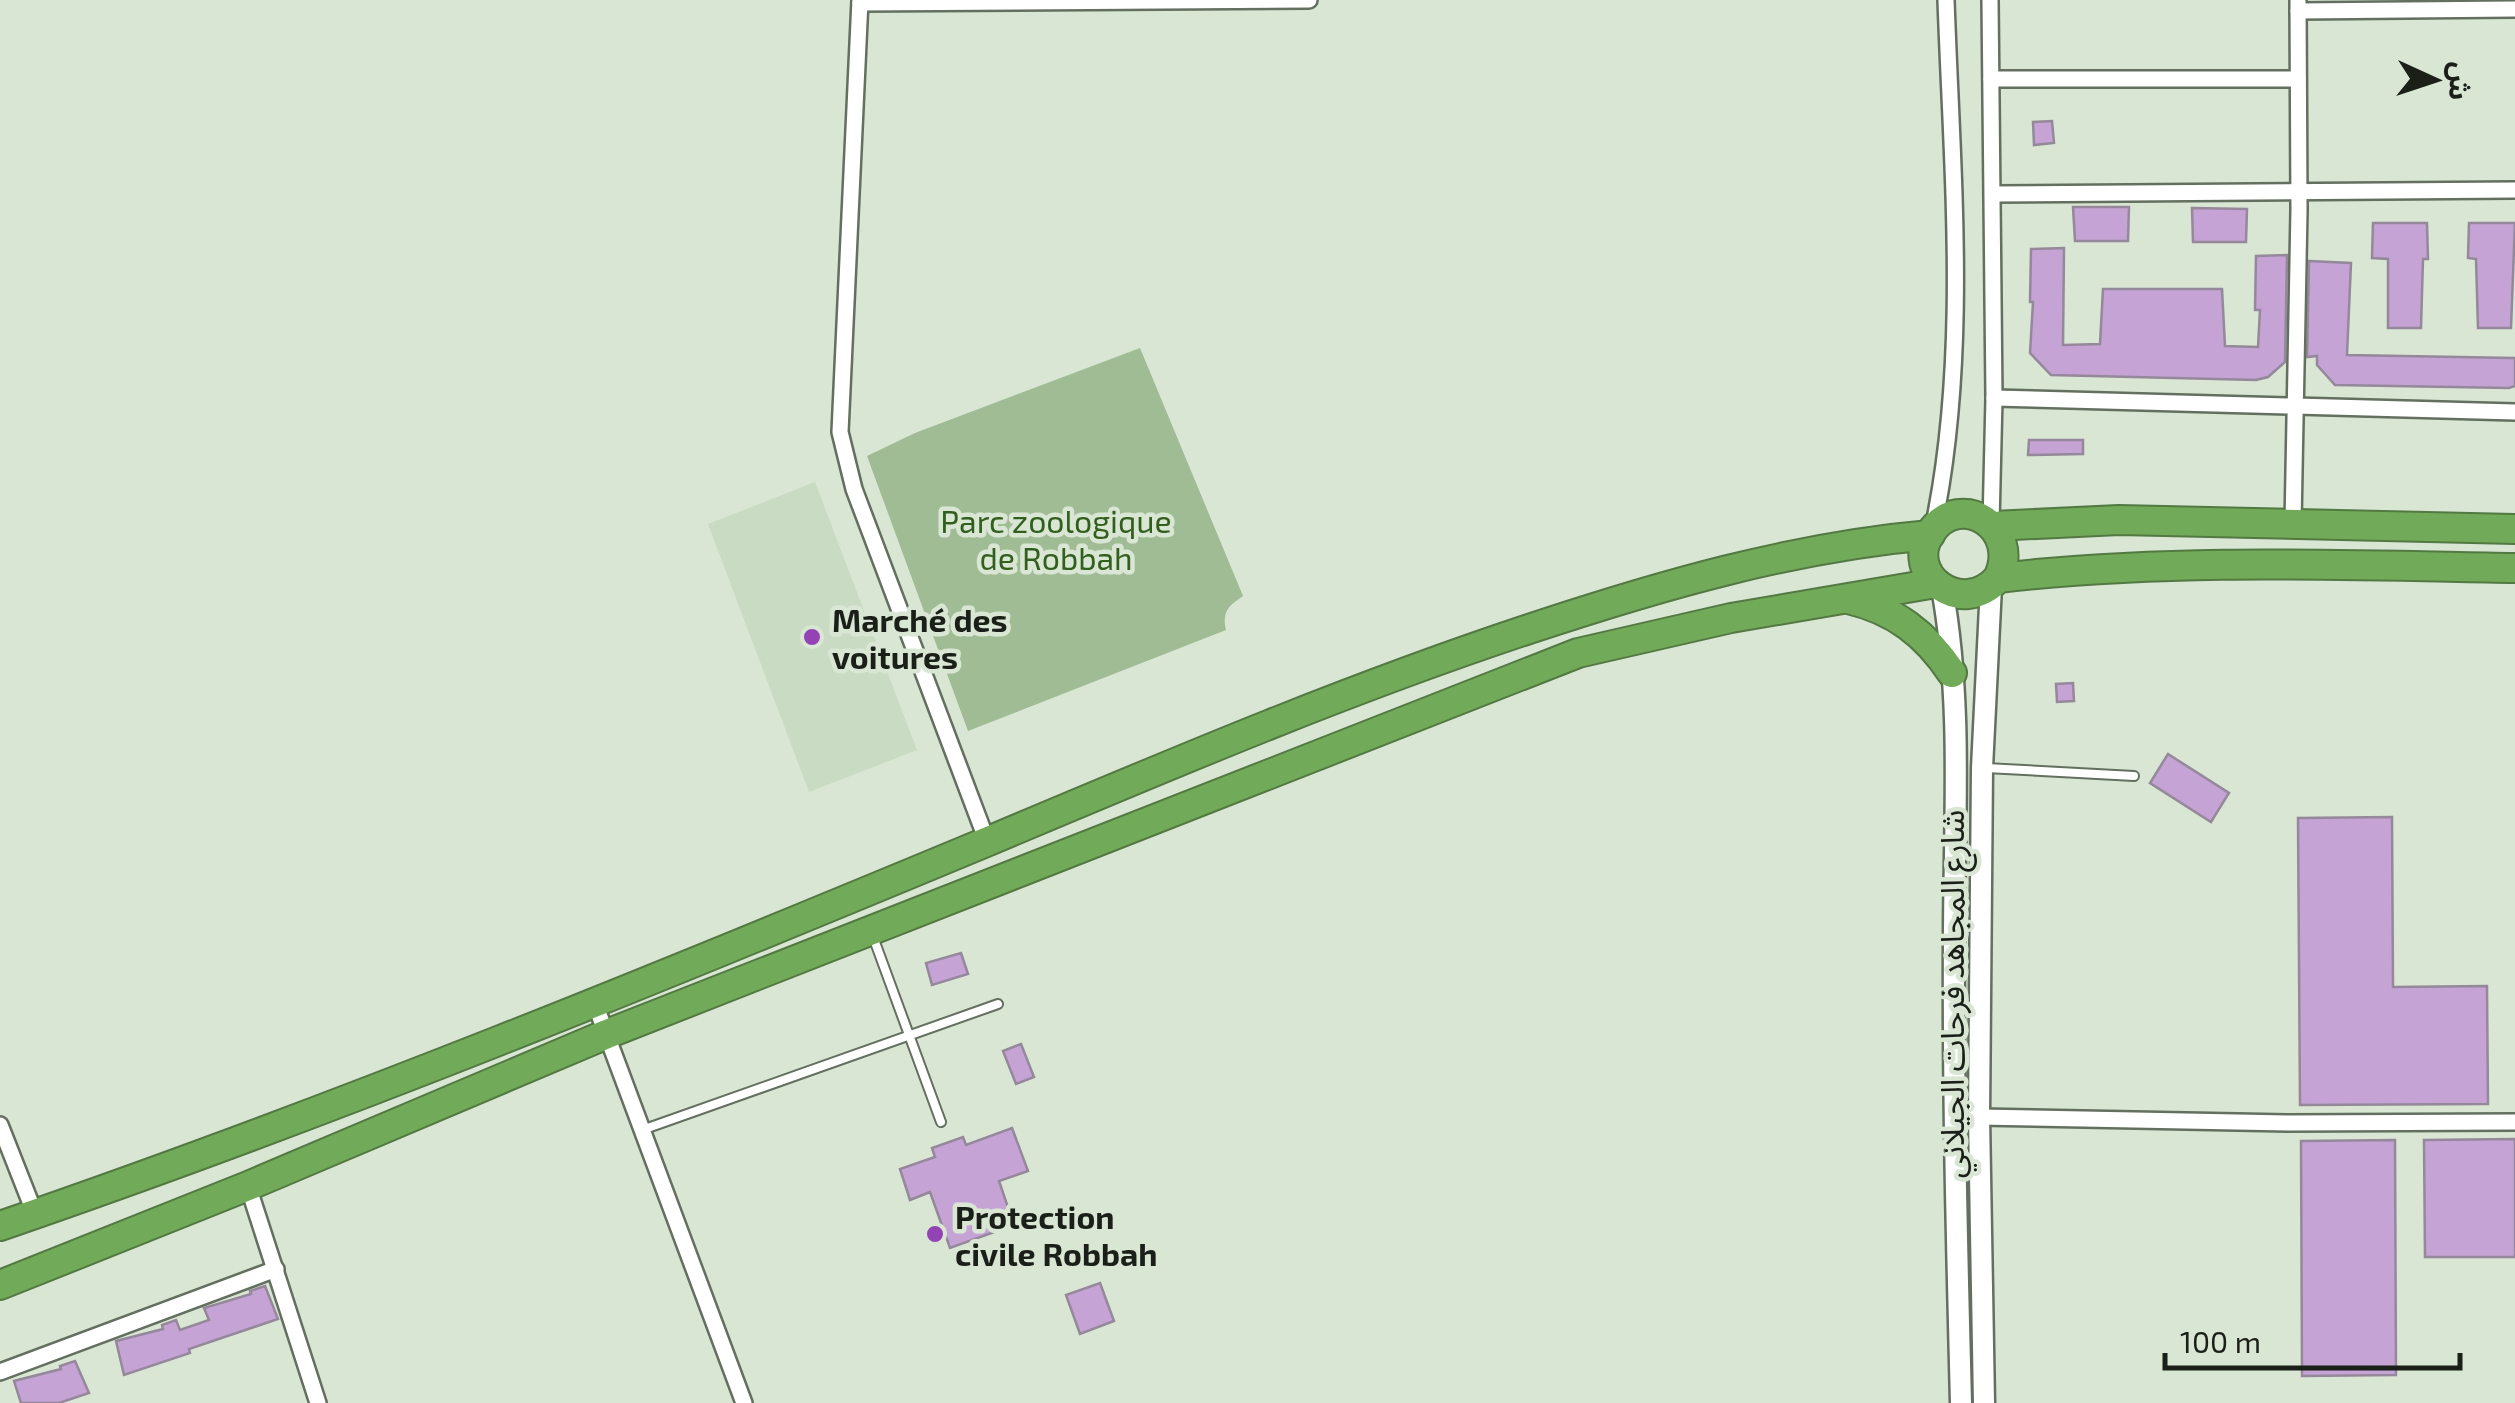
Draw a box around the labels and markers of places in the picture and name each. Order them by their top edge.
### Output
place label: Marché des voitures [832,600,1008,675]
marker: Marché des voitures [801,626,823,648]
place label: Protection civile Robbah [955,1197,1157,1272]
marker: Protection civile Robbah [924,1223,946,1245]

